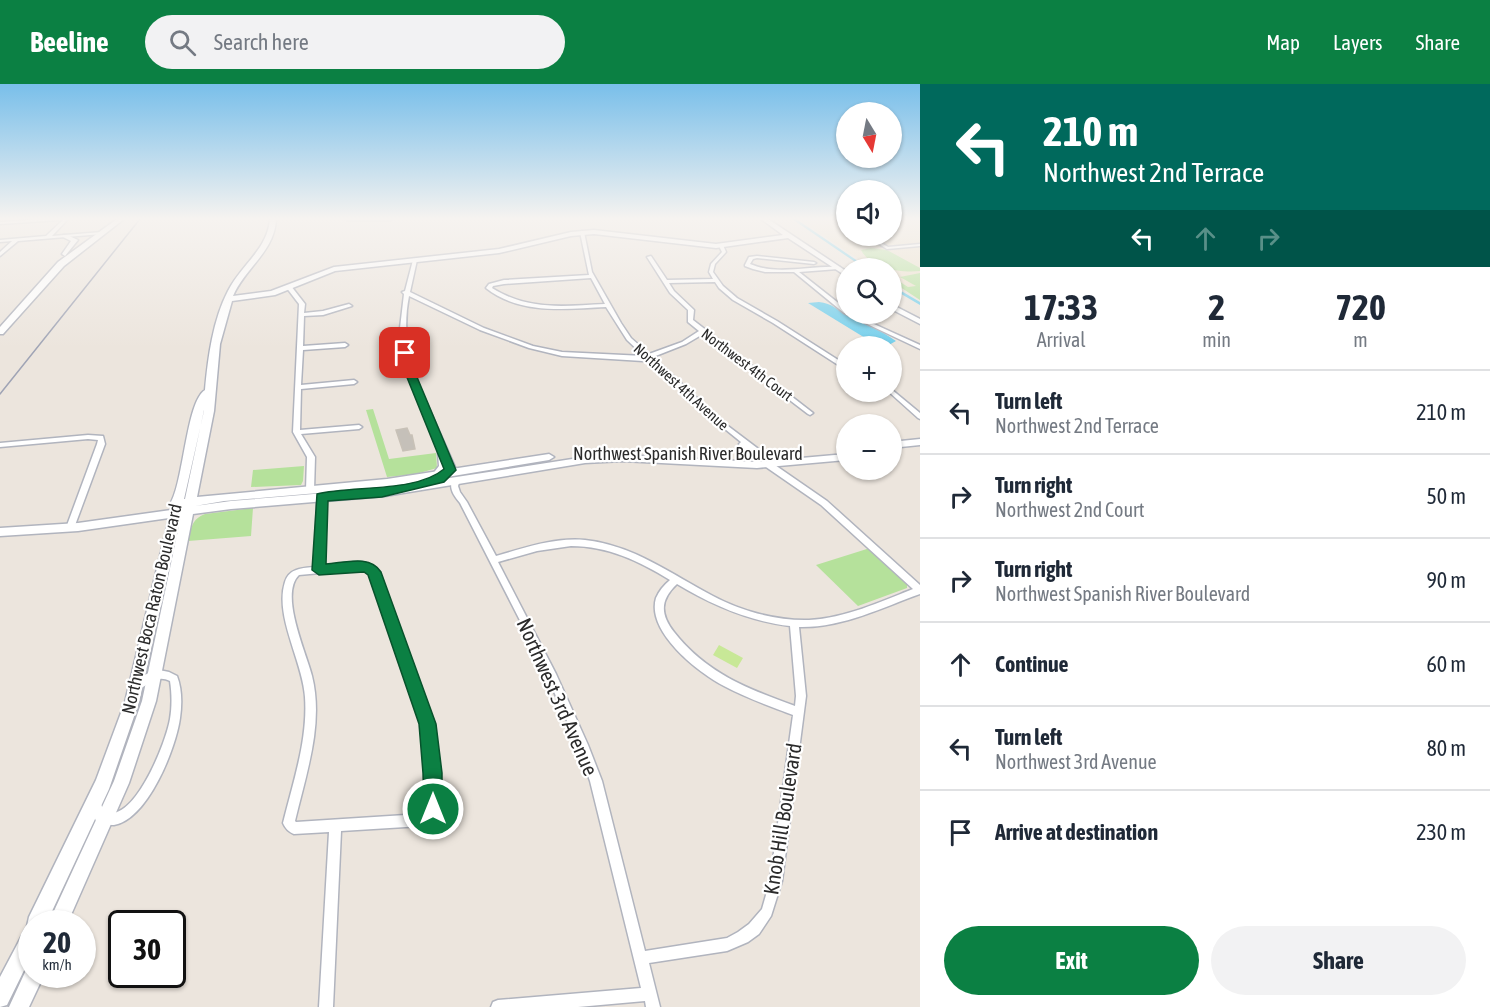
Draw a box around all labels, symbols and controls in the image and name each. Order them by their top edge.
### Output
search box [145,15,565,69]
text: Beeline [30,26,109,58]
icon: search [166,26,199,59]
text: Search here [214,29,309,55]
text: Map [1266,30,1300,54]
text: Layers [1333,30,1383,54]
text: Share [1416,30,1460,54]
north arrow [836,102,902,168]
map controls [836,102,902,480]
text: 210 m [1043,107,1138,155]
icon: left [944,108,1022,186]
text: Northwest 2nd Terrace [1043,157,1264,188]
button: sound [836,180,902,246]
icon: left [1126,222,1159,255]
icon: ahead [1189,222,1222,255]
icon: right [1252,222,1285,255]
button: search [836,258,902,324]
text: 17:33 [1024,286,1098,328]
text: 2 [1208,286,1225,328]
text: 720 [1335,286,1386,328]
street label: Northwest 4th Court [698,325,796,404]
pin [379,327,430,378]
text: Arrival [1037,328,1086,351]
text: min [1202,328,1231,351]
text: m [1353,328,1368,351]
icon: arrive [388,336,421,369]
button: + [836,336,902,402]
street label: Northwest 4th Avenue [631,340,732,434]
text: Turn left [995,388,1062,414]
icon: left [944,396,977,429]
text: 210 m [1416,399,1466,425]
button: − [836,414,902,480]
text: Northwest 2nd Terrace [995,414,1159,437]
street label: Northwest Spanish River Boulevard [573,443,803,464]
text: Turn right [995,472,1072,498]
icon: right [944,480,977,513]
text: 50 m [1426,483,1466,509]
text: Northwest 2nd Court [995,498,1145,521]
street label: Northwest Boca Raton Boulevard [117,502,186,716]
text: Turn right [995,556,1072,582]
icon: right [944,564,977,597]
text: 90 m [1426,567,1466,593]
text: Northwest Spanish River Boulevard [995,582,1250,605]
street label: Northwest 3rd Avenue [512,614,603,779]
icon: ahead [944,648,977,681]
text: Continue [995,651,1069,677]
text: 60 m [1426,651,1466,677]
text: Turn left [995,724,1062,750]
icon: left [944,732,977,765]
text: 80 m [1426,735,1466,761]
street label: Knob Hill Boulevard [758,741,806,896]
text: Northwest 3rd Avenue [995,750,1157,773]
position arrow [401,777,465,841]
icon: arrive [944,816,977,849]
text: Arrive at destination [995,819,1158,845]
text: 230 m [1416,819,1466,845]
speed limit sign: 30 [108,910,186,988]
text: 20 [43,925,71,959]
button: Exit [944,926,1199,995]
button: Share [1211,926,1466,995]
text: km/h [42,956,72,973]

